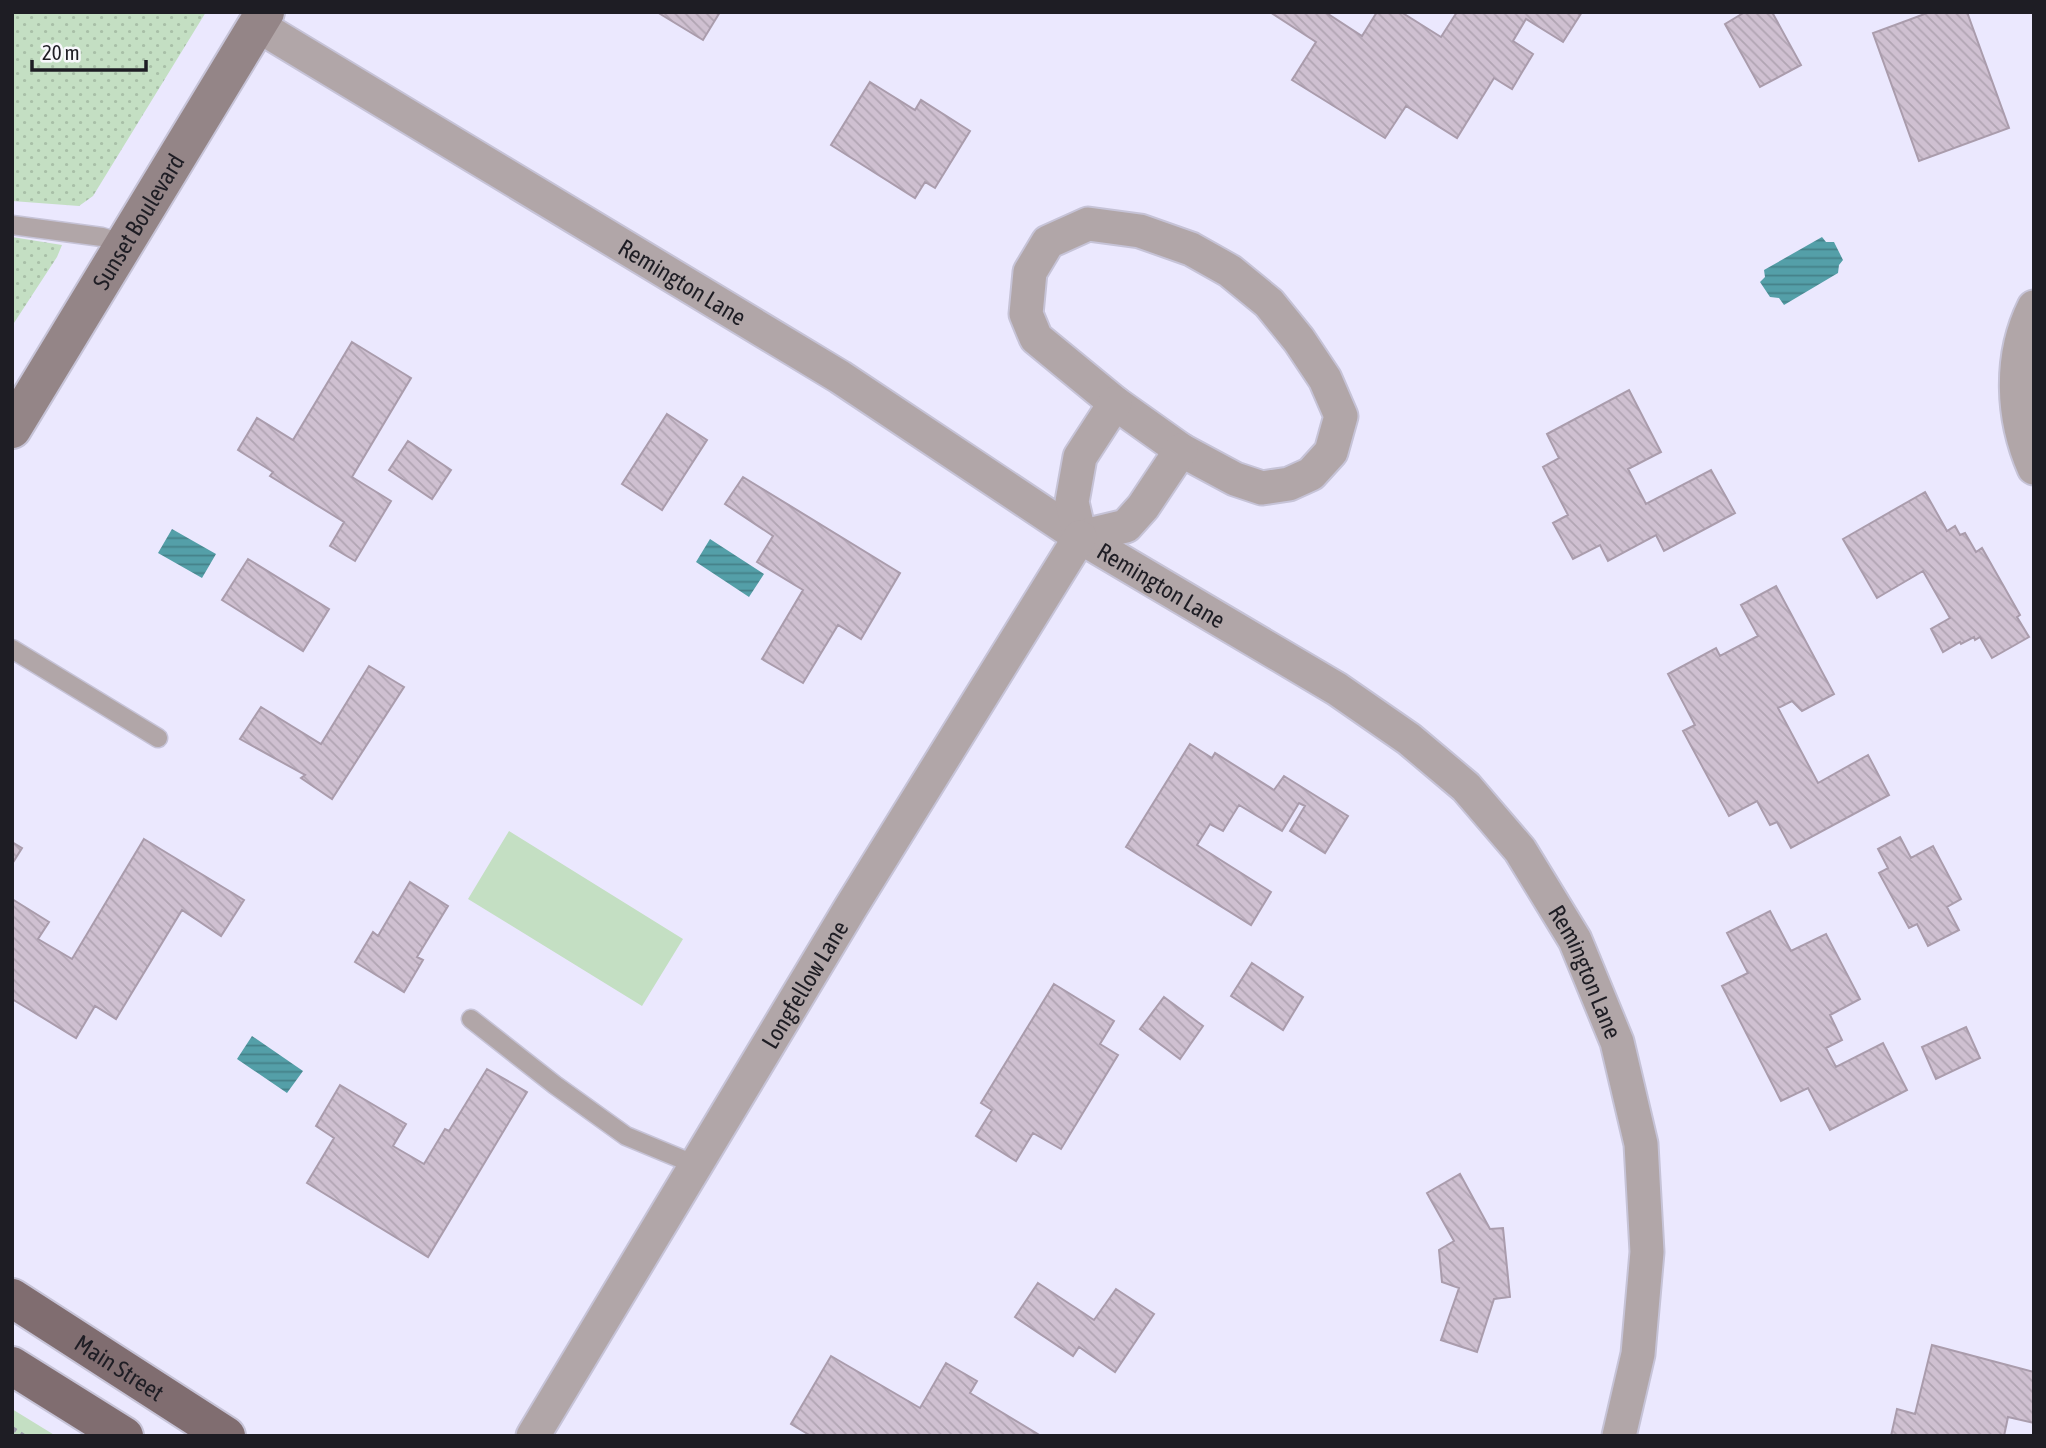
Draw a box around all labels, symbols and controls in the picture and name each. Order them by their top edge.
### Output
scale bar [32,28,145,72]
text: 20 m [42,40,80,64]
street label: Sunset Boulevard [87,149,189,294]
street label: Remington Lane [614,233,751,331]
street label: Remington Lane [1093,537,1230,633]
street label: Remington Lane [1543,900,1628,1042]
street label: Longfellow Lane [756,916,853,1053]
street label: Main Street [70,1329,169,1406]

